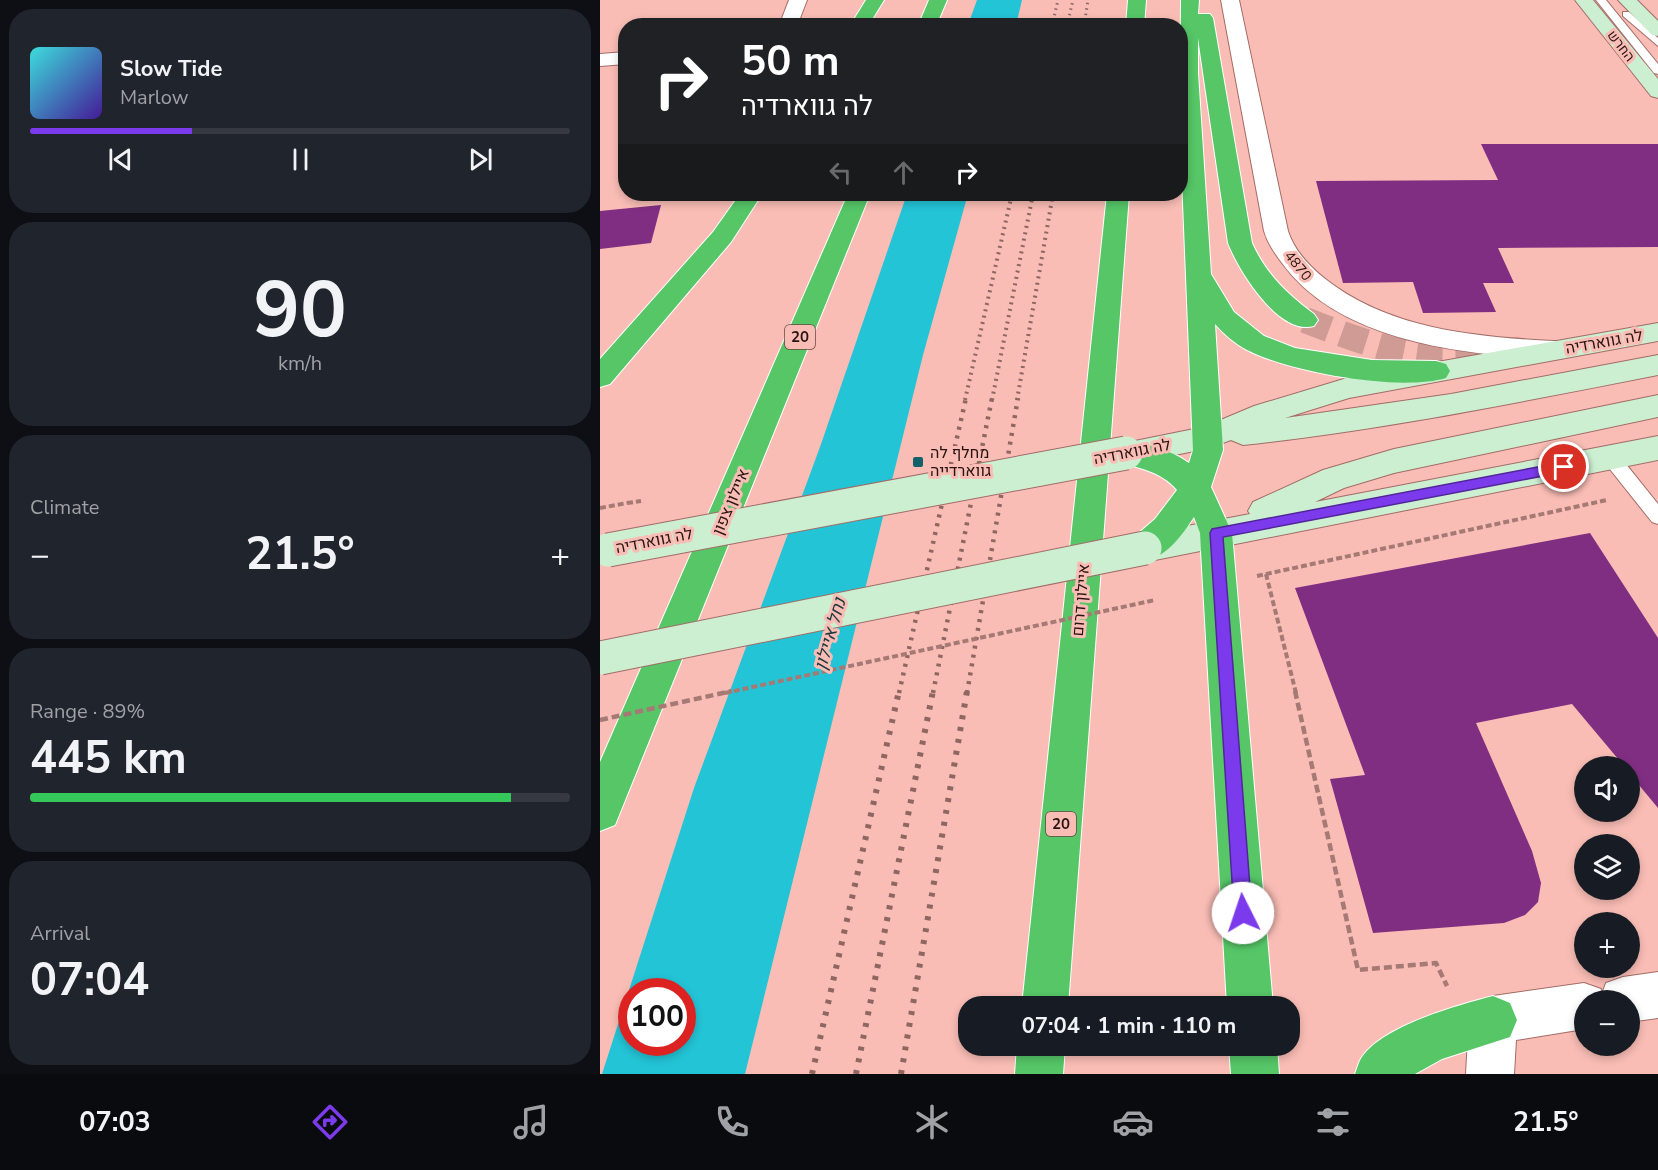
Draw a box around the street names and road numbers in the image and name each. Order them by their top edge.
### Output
street label: החרש [1603,26,1639,66]
street label: 4870 [1280,247,1316,285]
street label: לה גווארדיה [1564,324,1644,360]
road number: 20 [785,325,815,349]
street label: לה גווארדיה [1092,434,1172,470]
street label: איילון צפון [707,466,755,538]
street label: לה גווארדיה [614,523,694,559]
street label: איילון דרום [1067,563,1095,637]
road number: 20 [1046,812,1076,836]

